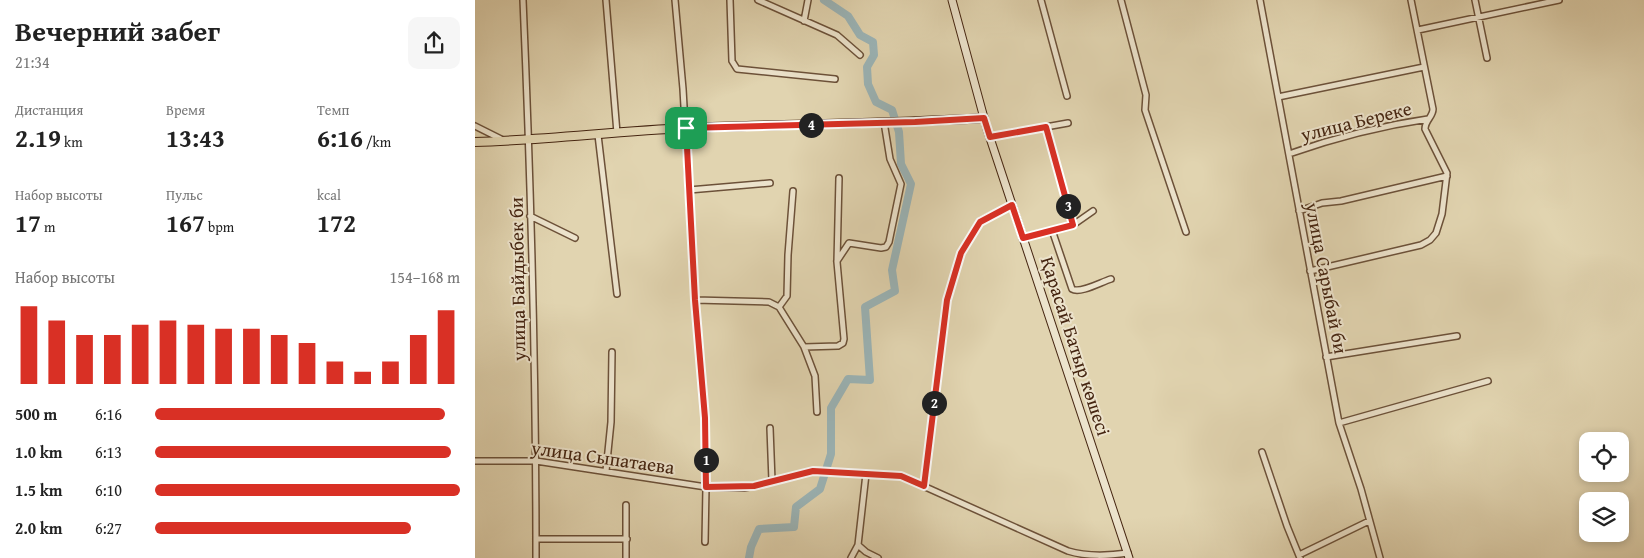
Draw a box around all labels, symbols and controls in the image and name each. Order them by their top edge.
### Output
text: Вечерний забег [15,10,220,51]
button: share [408,17,460,69]
text: 21:34 [15,50,50,74]
street label: улица Береке [1297,94,1414,149]
text: Дистанция [15,100,83,120]
text: Время [166,100,205,120]
text: Темп [317,100,349,120]
pin [665,107,707,149]
pin: 4 [799,112,823,138]
icon: arrive [672,114,700,142]
text: 4 [808,115,815,135]
text: 2.19 [15,120,61,156]
text: 13:43 [166,120,225,156]
text: 6:16 [317,120,363,156]
text: km [61,132,83,152]
text: /km [363,132,391,152]
text: Набор высоты [15,185,102,205]
text: Пульс [166,185,203,205]
text: kcal [317,185,341,205]
pin: 3 [1055,194,1081,218]
text: 3 [1065,196,1072,216]
street label: улица Байдыбек би [502,197,532,362]
street label: улица Сарыбай би [1298,199,1355,356]
text: 17 [15,205,41,241]
text: 167 [166,205,205,241]
text: 172 [317,205,356,241]
text: m [41,217,55,237]
text: bpm [205,217,234,237]
street label: Қарасай Батыр көшесі [1034,253,1118,439]
text: Набор высоты [15,265,115,289]
text: 154–168 m [390,265,460,289]
pin: 2 [921,390,947,416]
text: 2 [931,393,938,413]
text: 500 m [15,402,57,426]
text: 6:16 [95,402,122,426]
map controls [1579,432,1629,542]
button: locate [1579,432,1629,482]
street label: улица Сыпатаева [529,433,676,481]
text: 1.0 km [15,440,62,464]
text: 6:13 [95,440,122,464]
pin: 1 [693,448,719,472]
text: 1 [703,450,710,470]
text: 1.5 km [15,478,62,502]
text: 6:10 [95,478,122,502]
button: layers [1579,492,1629,542]
text: 2.0 km [15,516,62,540]
text: 6:27 [95,516,122,540]

